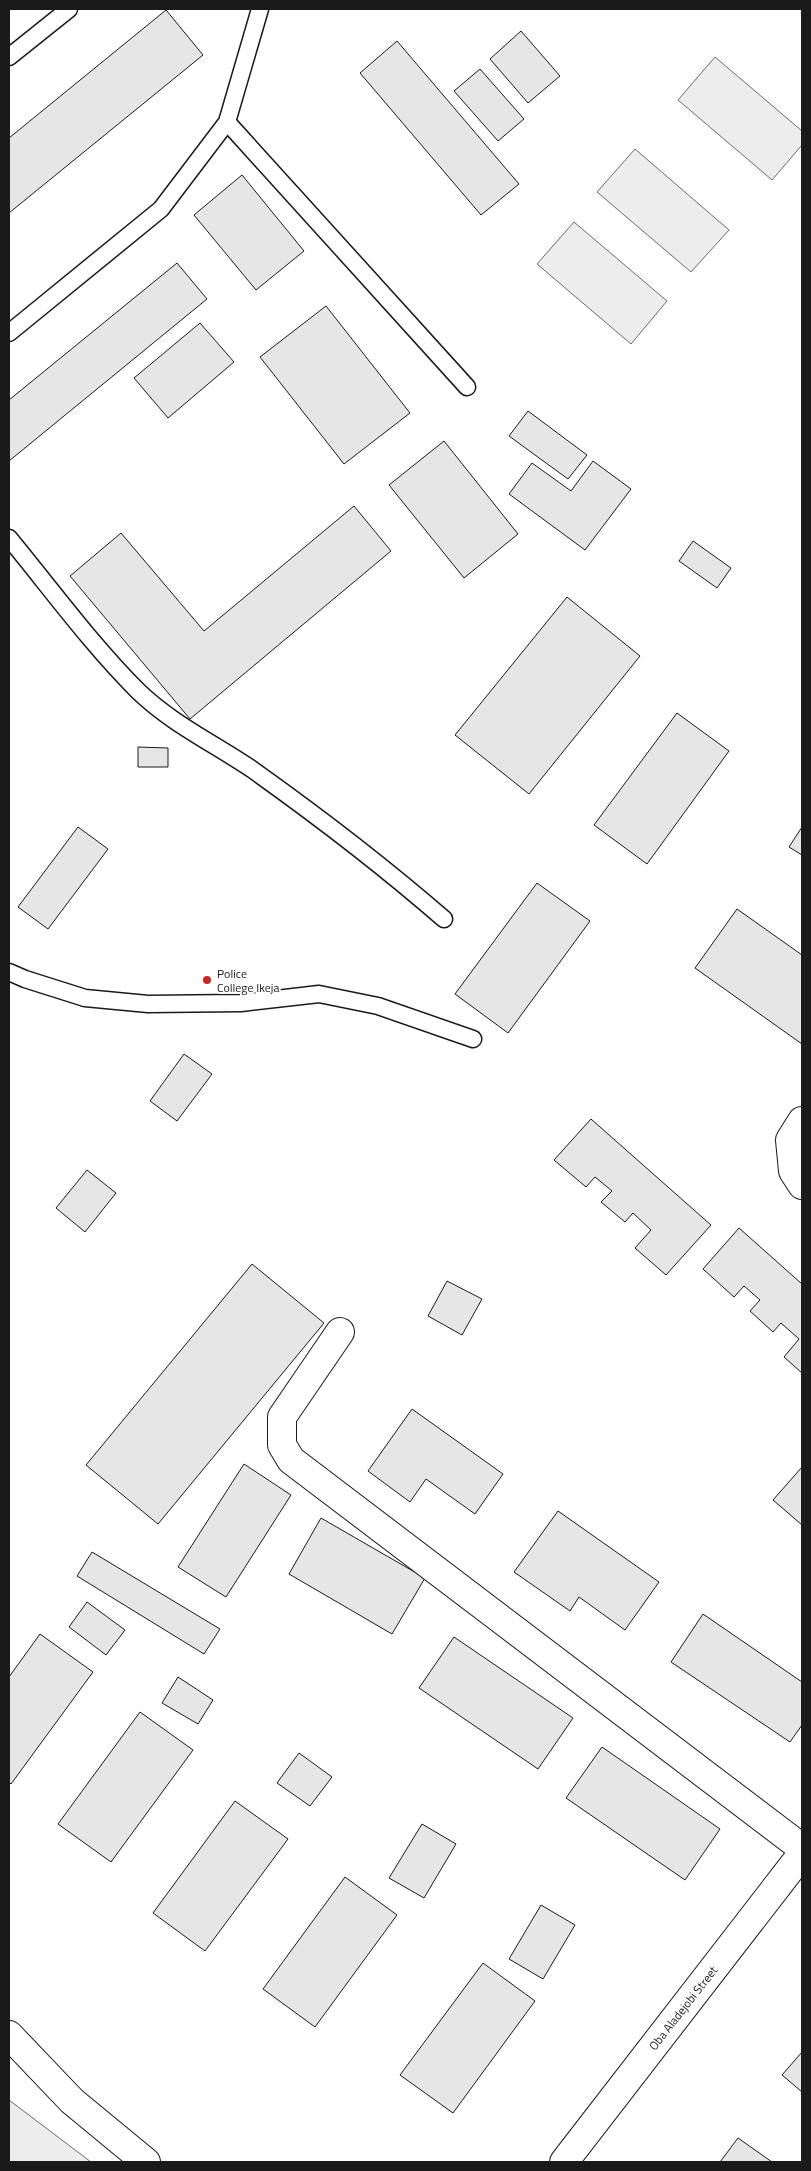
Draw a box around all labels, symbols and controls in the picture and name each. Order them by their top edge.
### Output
place label: Police College Ikeja [217,964,279,997]
marker: Police College Ikeja [201,974,213,986]
street label: Oba Aladejobi Street [644,1961,723,2054]

